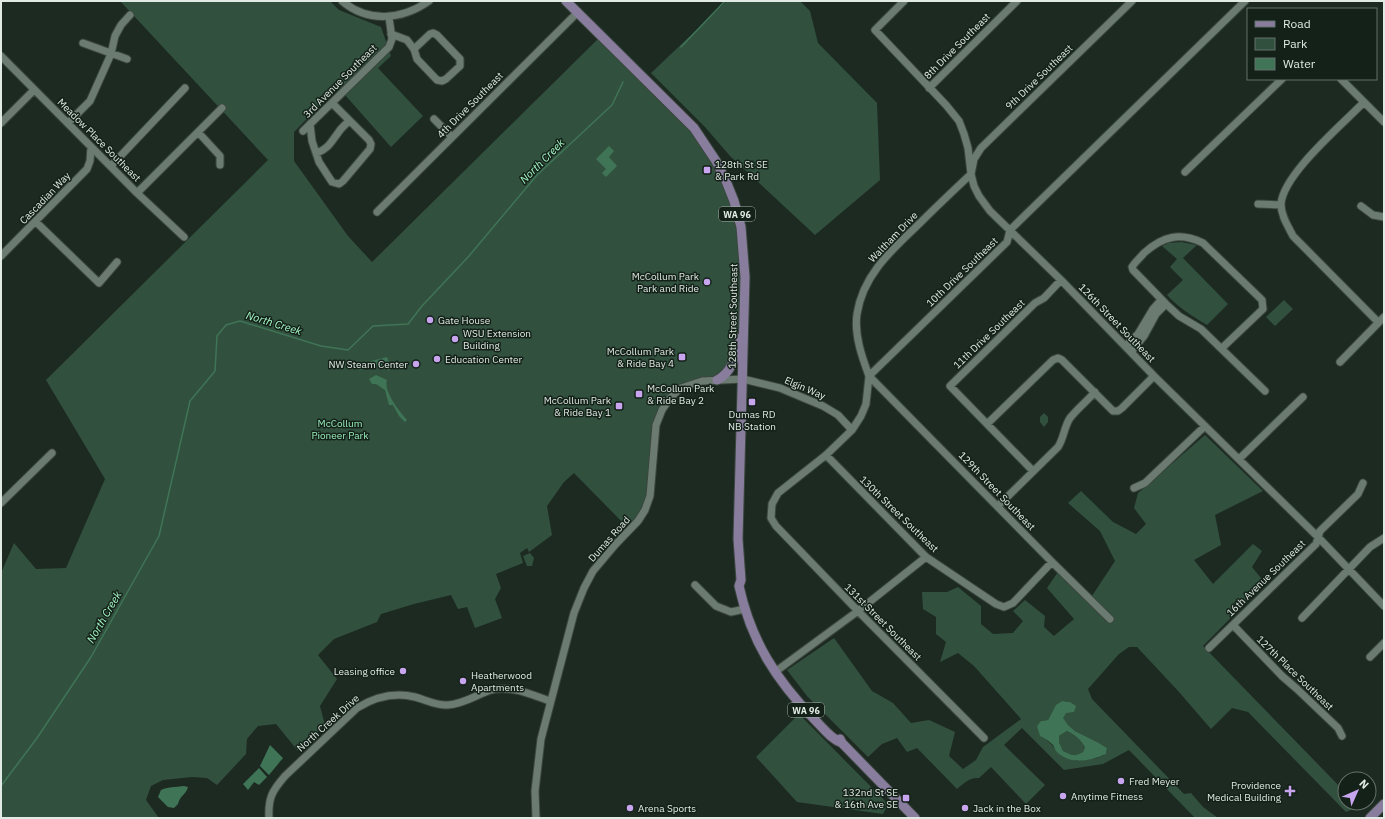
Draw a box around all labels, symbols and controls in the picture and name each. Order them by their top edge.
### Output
legend [1247,8,1377,80]
street label: 8th Drive Southeast [921,10,993,82]
text: Road [1283,16,1311,31]
text: Park [1283,36,1308,51]
street label: 3rd Avenue Southeast [300,41,380,121]
street label: 9th Drive Southeast [1003,41,1076,112]
text: Water [1283,56,1316,71]
street label: 4th Drive Southeast [434,69,506,141]
street label: Meadow Place Southeast [55,96,144,185]
water label: North Creek [517,136,567,186]
place label: 128th St SE & Park Rd [715,158,768,183]
marker: 128th St SE & Park Rd [702,165,712,175]
street label: Cascadian Way [17,169,73,227]
road number: WA 96 [719,207,755,221]
street label: Waltham Drive [866,209,921,265]
street label: 10th Drive Southeast [923,234,1001,310]
street label: 128th Street Southeast [726,263,740,368]
place label: McCollum Park Park and Ride [632,270,700,295]
marker: McCollum Park Park and Ride [702,277,712,287]
street label: 126th Street Southeast [1076,281,1158,366]
street label: 11th Drive Southeast [950,296,1028,372]
water label: North Creek [244,308,304,338]
place label: Gate House [438,314,491,327]
marker: Gate House [425,315,435,325]
place label: WSU Extension Building [463,327,531,352]
marker: WSU Extension Building [450,334,460,344]
place label: McCollum Park & Ride Bay 4 [607,345,675,370]
marker: McCollum Park & Ride Bay 4 [677,352,687,362]
place label: Education Center [445,353,523,366]
marker: Education Center [432,354,442,364]
place label: NW Steam Center [328,358,408,371]
marker: NW Steam Center [411,359,421,369]
street label: Elgin Way [782,374,828,402]
place label: McCollum Park & Ride Bay 2 [647,382,715,407]
marker: McCollum Park & Ride Bay 2 [634,389,644,399]
place label: McCollum Park & Ride Bay 1 [544,394,612,419]
marker: Dumas RD NB Station [747,397,757,407]
marker: McCollum Park & Ride Bay 1 [614,401,624,411]
place label: Dumas RD NB Station [728,408,776,433]
park label: McCollum Pioneer Park [311,417,369,442]
street label: 129th Street Southeast [956,449,1038,534]
street label: 130th Street Southeast [857,473,942,555]
street label: Dumas Road [585,514,633,564]
street label: 16th Avenue Southeast [1224,537,1309,619]
street label: 131st Street Southeast [842,581,925,664]
water label: North Creek [84,588,125,645]
street label: 127th Place Southeast [1254,633,1337,713]
place label: Leasing office [334,665,396,678]
marker: Leasing office [398,666,408,676]
place label: Heatherwood Apartments [471,669,532,694]
marker: Heatherwood Apartments [458,676,468,686]
street label: North Creek Drive [294,691,362,754]
road number: WA 96 [788,703,824,717]
north arrow [1337,771,1377,811]
place label: Fred Meyer [1129,775,1180,788]
marker: Fred Meyer [1116,776,1126,786]
text: N [1356,776,1372,792]
place label: Providence Medical Building [1207,779,1282,804]
marker: Providence Medical Building [1284,785,1296,797]
place label: 132nd St SE & 16th Ave SE [835,786,898,811]
place label: Anytime Fitness [1071,790,1143,803]
marker: Anytime Fitness [1058,791,1068,801]
marker: 132nd St SE & 16th Ave SE [901,793,911,803]
place label: Arena Sports [638,802,696,815]
place label: Jack in the Box [973,802,1041,815]
marker: Arena Sports [625,803,635,813]
marker: Jack in the Box [960,803,970,813]

